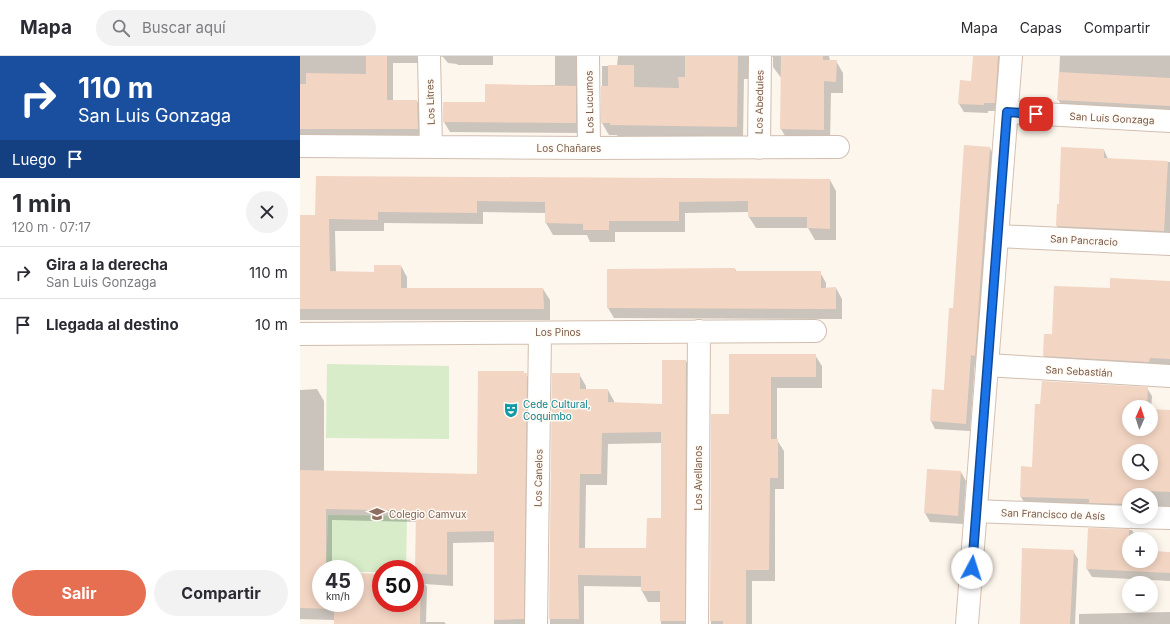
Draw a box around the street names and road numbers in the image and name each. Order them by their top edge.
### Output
street label: Los Lucumos [582,70,596,134]
street label: Los Abedules [752,70,766,134]
street label: Los Litres [423,79,437,125]
street label: San Luis Gonzaga [1069,110,1155,126]
street label: Los Chañares [537,142,601,154]
street label: San Pancracio [1050,232,1118,248]
street label: Los Pinos [535,326,581,338]
street label: San Sebastián [1045,363,1113,379]
street label: Los Avellanos [692,446,704,510]
street label: Los Canelos [531,449,545,507]
street label: San Francisco de Asís [1001,506,1105,522]

